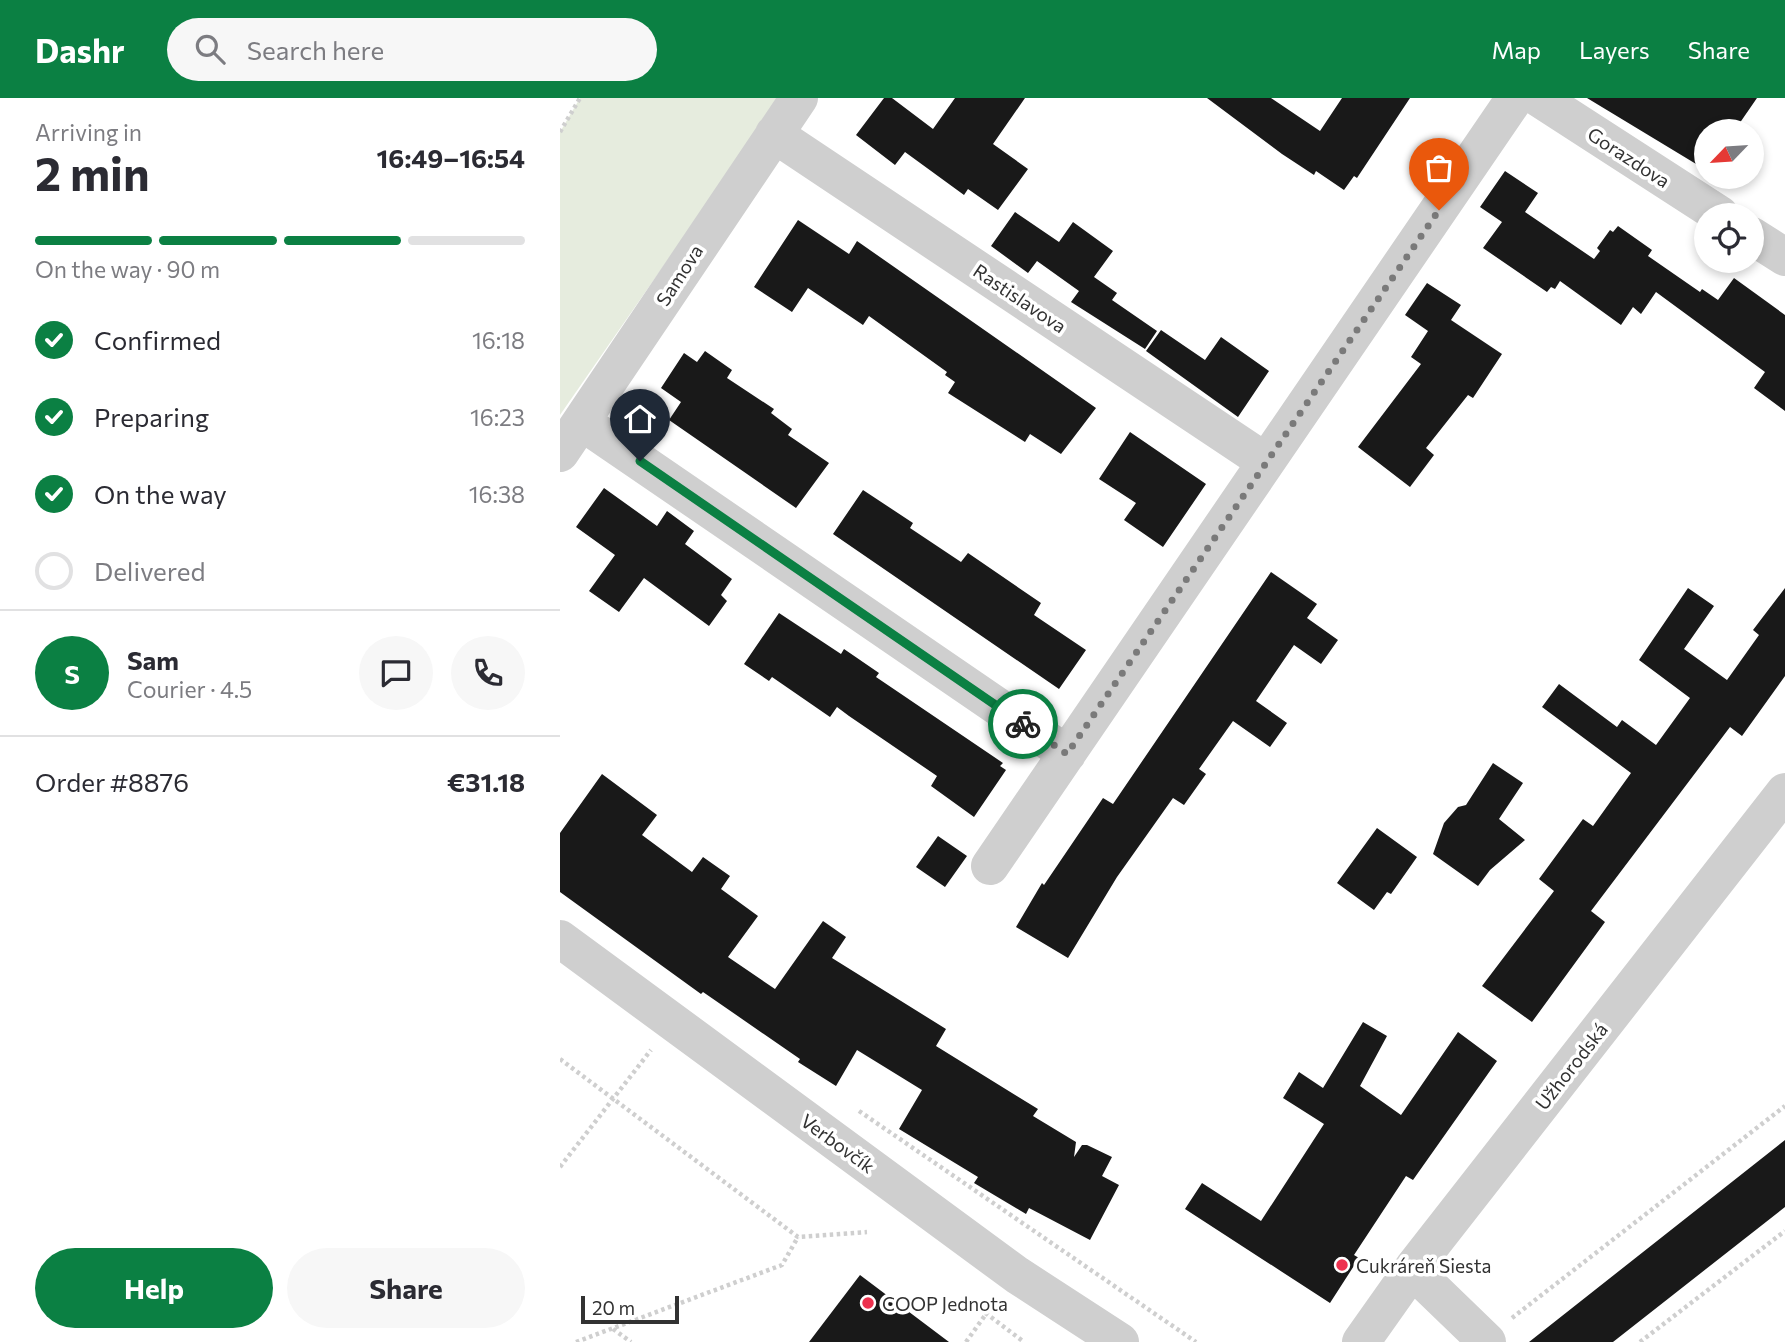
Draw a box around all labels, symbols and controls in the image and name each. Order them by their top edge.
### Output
search box [167,18,657,81]
text: Dashr [35,29,125,70]
icon: search [191,30,229,68]
text: Search here [247,34,384,65]
text: Map [1492,35,1541,64]
text: Layers [1579,35,1650,64]
text: Share [1688,35,1750,64]
text: Arriving in [35,118,142,146]
north arrow [1694,119,1764,189]
map controls [1694,119,1764,273]
street label: Gorazdova [1584,122,1674,192]
pin [1409,138,1469,210]
text: 16:49–16:54 [377,142,525,173]
text: 2 min [35,144,150,200]
icon: bag [1420,149,1458,187]
button: locate [1694,203,1764,273]
street label: Samova [651,240,707,310]
text: On the way · 90 m [35,255,220,283]
street label: Rastislavova [969,259,1071,337]
icon: check [35,321,73,359]
text: Confirmed [94,324,221,355]
text: 16:18 [472,326,525,354]
pin [610,389,670,461]
icon: check [35,398,73,436]
icon: home [621,400,659,438]
text: Preparing [94,401,209,432]
text: 16:23 [470,403,525,431]
icon: check [35,475,73,513]
text: On the way [94,478,227,509]
text: 16:38 [469,480,525,508]
text: Delivered [94,555,205,586]
button: chat [359,636,433,710]
button: phone [451,636,525,710]
text: Sam [127,644,179,675]
text: S [64,658,80,689]
text: Courier · 4.5 [127,675,252,703]
courier [988,689,1058,759]
icon: bike [1004,705,1042,743]
text: Order #8876 [35,766,189,797]
text: €31.18 [447,766,525,797]
street label: Užhorodská [1530,1018,1612,1114]
street label: Verbovčík [797,1109,879,1177]
button: Help [35,1248,273,1328]
button: Share [287,1248,525,1328]
place label: Cukráreň Siesta [1356,1254,1491,1277]
marker: Cukráreň Siesta [1334,1257,1350,1273]
place label: COOP Jednota [882,1292,1008,1315]
scale bar [581,1293,679,1325]
marker: COOP Jednota [860,1295,876,1311]
text: 20 m [592,1296,635,1319]

